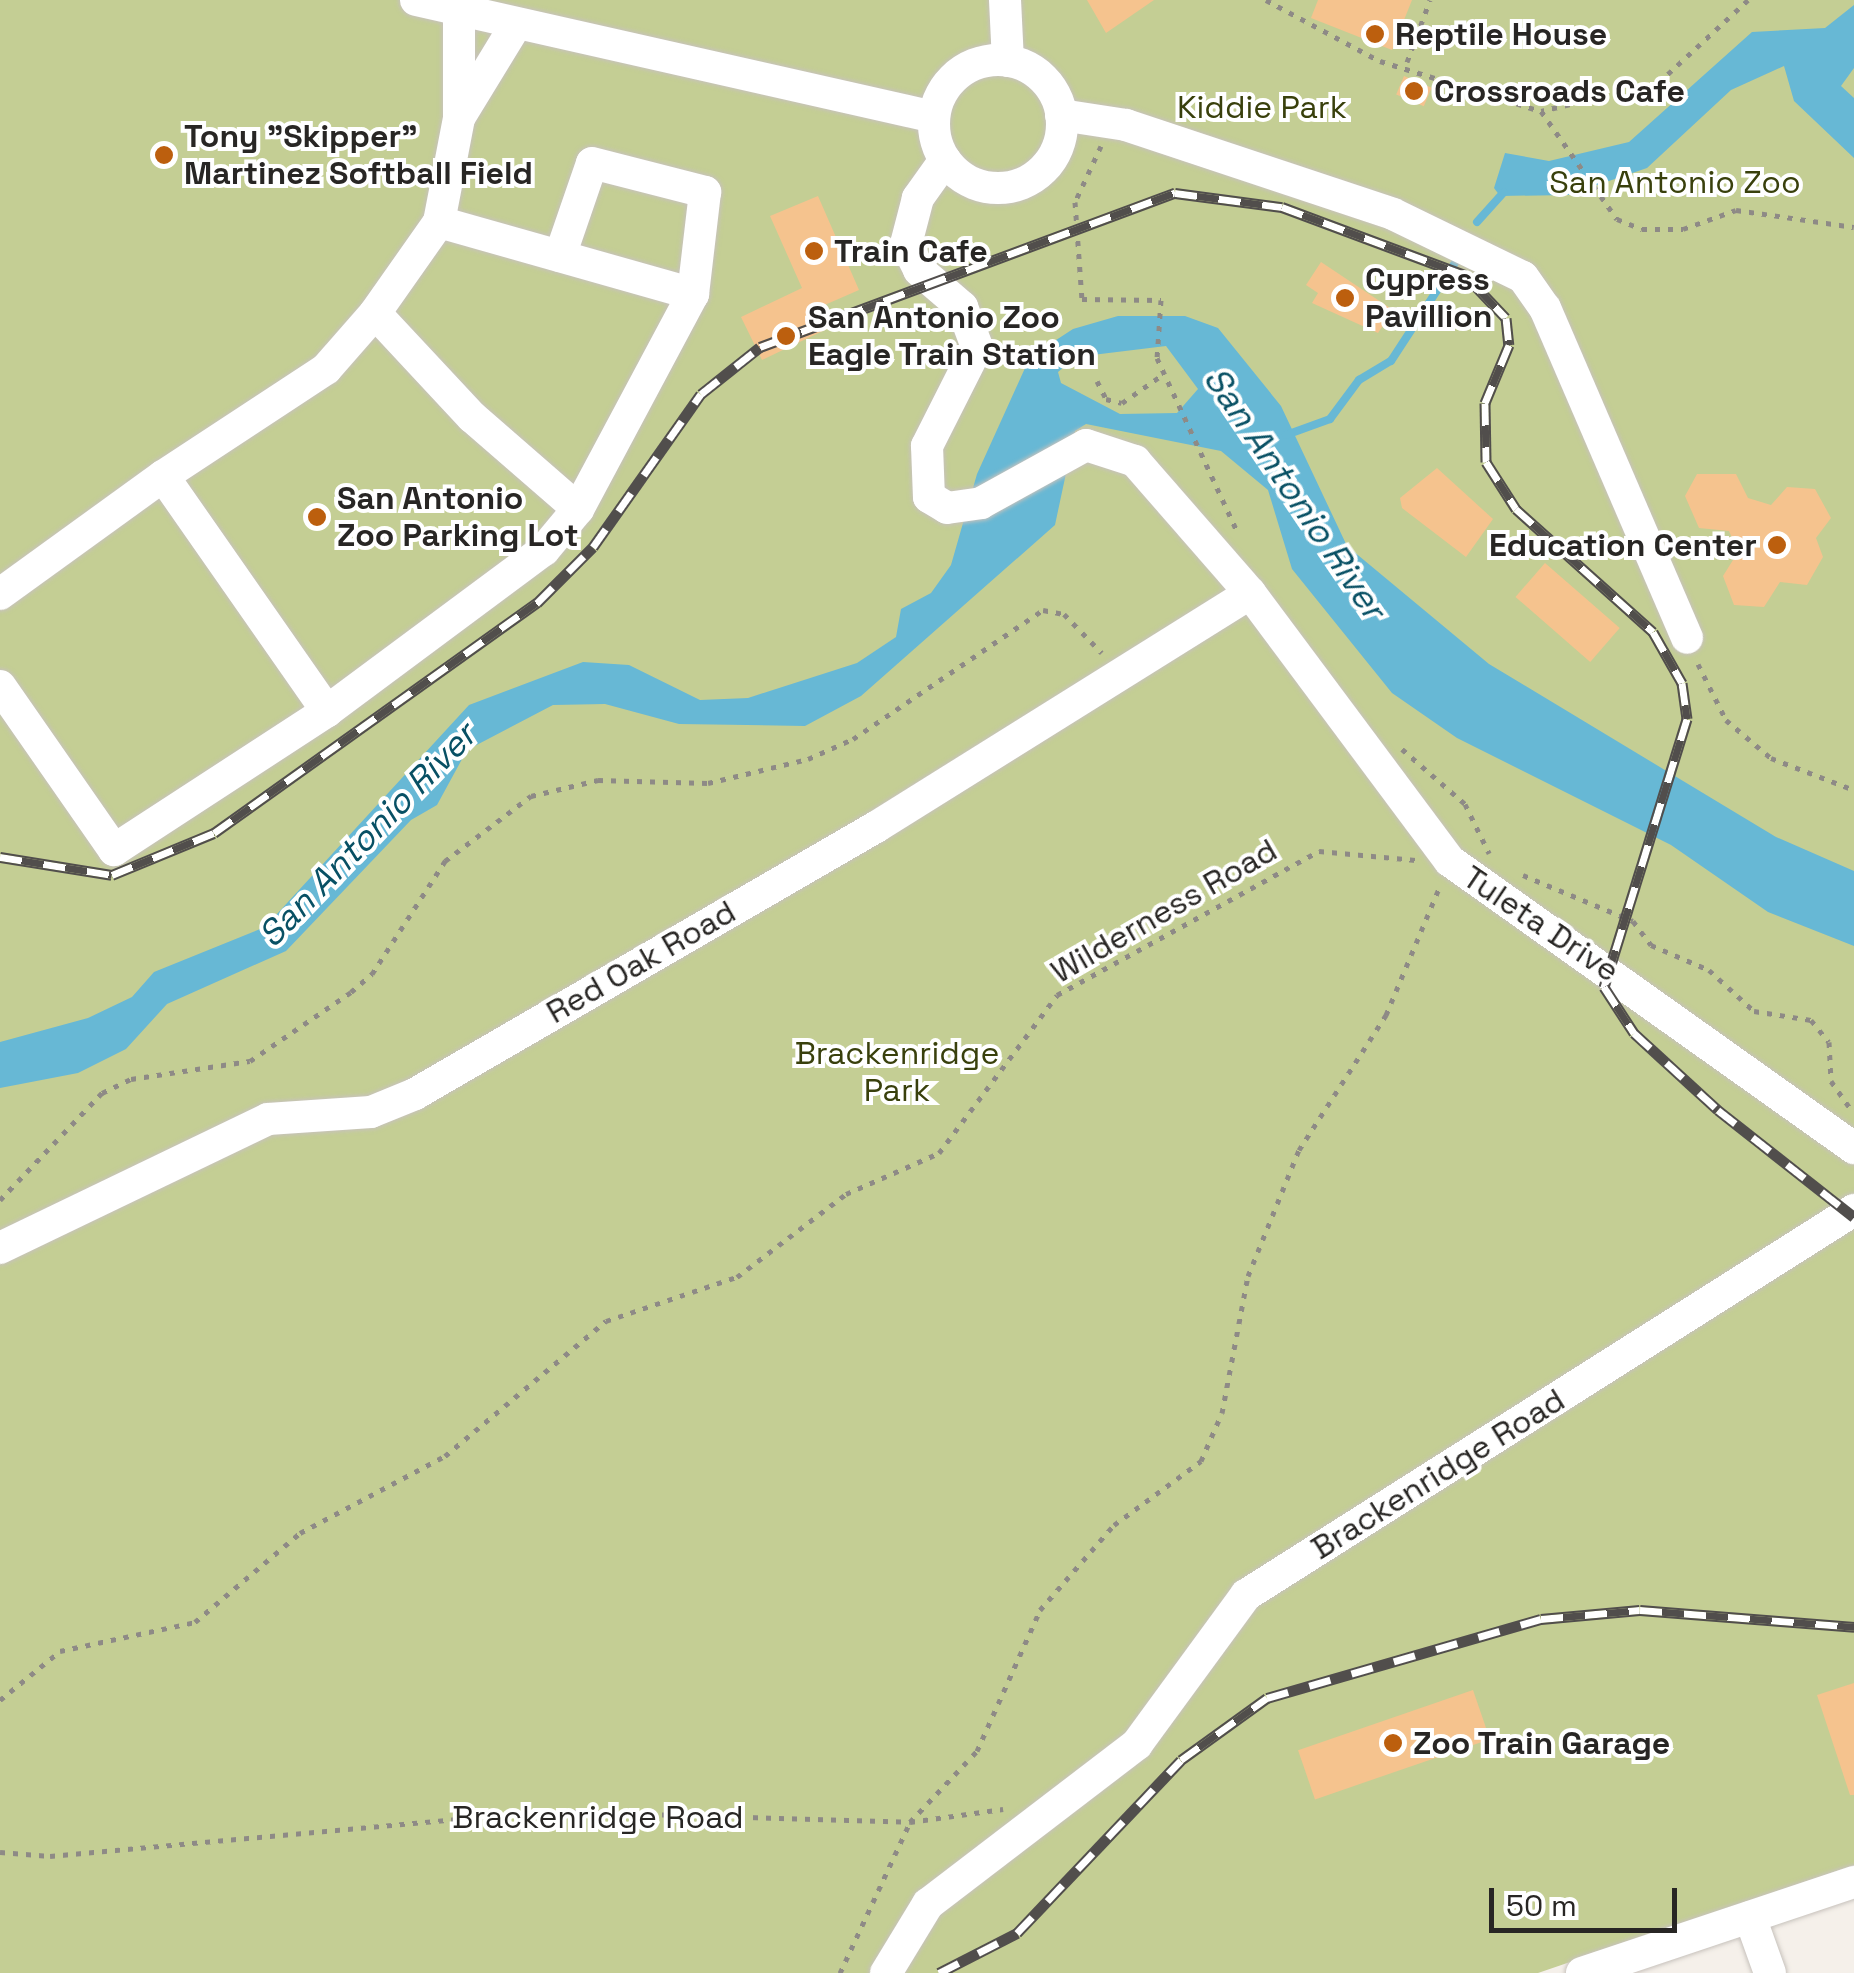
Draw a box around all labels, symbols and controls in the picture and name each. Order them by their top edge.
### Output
place label: Reptile House [1395,15,1607,53]
marker: Reptile House [1364,23,1386,45]
place label: Crossroads Cafe [1434,72,1685,110]
marker: Crossroads Cafe [1403,80,1425,102]
park label: Kiddie Park [1177,88,1347,126]
place label: Tony "Skipper" Martinez Softball Field [184,118,533,193]
marker: Tony "Skipper" Martinez Softball Field [153,144,175,166]
park label: San Antonio Zoo [1549,163,1801,201]
place label: Train Cafe [834,232,988,270]
marker: Train Cafe [803,240,825,262]
place label: Cypress Pavillion [1365,261,1492,336]
marker: Cypress Pavillion [1334,287,1356,309]
place label: San Antonio Zoo Eagle Train Station [808,299,1097,374]
marker: San Antonio Zoo Eagle Train Station [773,323,799,349]
water label: San Antonio River [1195,359,1395,627]
place label: San Antonio Zoo Parking Lot [337,480,578,555]
marker: San Antonio Zoo Parking Lot [306,506,328,528]
place label: Education Center [1489,526,1757,564]
marker: Education Center [1766,534,1788,556]
water label: San Antonio River [249,714,485,956]
street label: Wilderness Road [1044,831,1284,991]
street label: Tuleta Drive [1456,858,1626,990]
street label: Red Oak Road [540,892,742,1032]
park label: Brackenridge Park [795,1035,999,1110]
street label: Brackenridge Road [1304,1380,1572,1568]
place label: Zoo Train Garage [1413,1724,1671,1762]
marker: Zoo Train Garage [1382,1732,1404,1754]
street label: Brackenridge Road [452,1798,744,1836]
scale bar [1494,1868,1682,1930]
text: 50 m [1506,1886,1577,1925]

